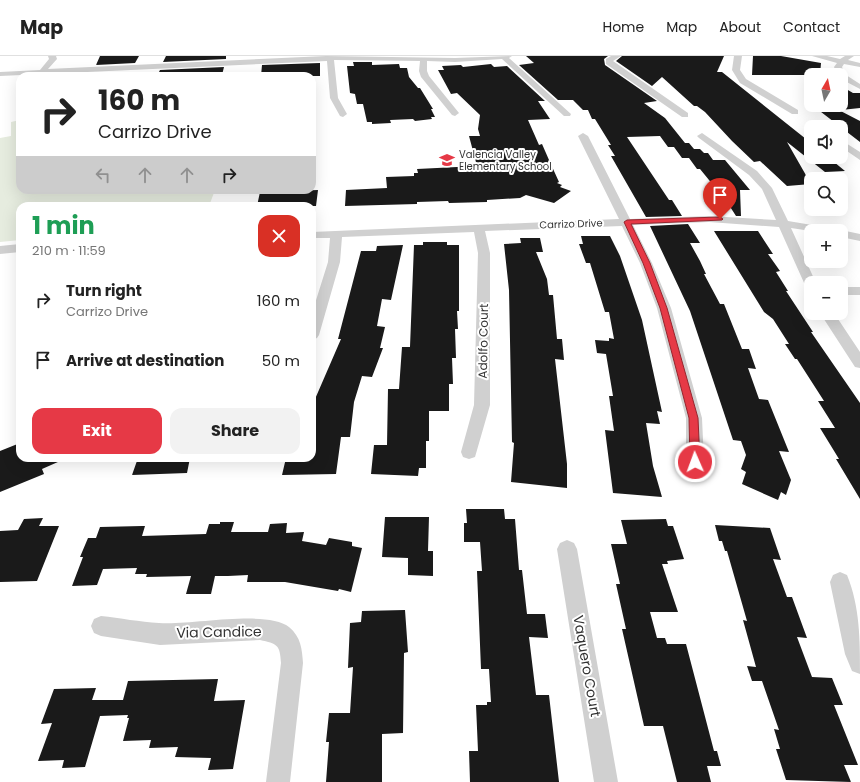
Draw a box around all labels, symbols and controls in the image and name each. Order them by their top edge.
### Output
text: Map [20,14,63,41]
text: Home [602,17,644,37]
text: Map [666,17,697,37]
text: About [719,17,761,37]
text: Contact [783,17,840,37]
north arrow [804,68,848,112]
map controls [804,68,848,320]
text: 160 m [98,81,180,120]
icon: right [32,88,84,140]
text: Carrizo Drive [98,119,212,144]
button: sound [804,120,848,164]
place label: Valencia Valley Elementary School [459,147,552,174]
school or university icon: Valencia Valley Elementary School [438,151,456,169]
icon: left [92,164,114,186]
icon: ahead [134,164,156,186]
icon: ahead [176,164,198,186]
icon: right [218,164,240,186]
button: search [804,172,848,216]
pin [703,178,737,219]
icon: arrive [709,184,731,206]
text: 1 min [32,209,95,242]
button: close [258,215,300,257]
street label: Carrizo Drive [539,215,603,233]
button: + [804,224,848,268]
text: 210 m · 11:59 [32,241,106,260]
button: − [804,276,848,320]
text: Turn right [66,280,142,301]
icon: right [32,289,54,311]
text: 160 m [257,290,300,311]
text: Carrizo Drive [66,302,148,321]
street label: Adolfo Court [474,303,492,379]
icon: arrive [32,349,54,371]
text: Arrive at destination [66,350,224,371]
text: 50 m [262,350,300,371]
button: Exit [32,408,162,454]
button: Share [170,408,300,454]
position arrow [674,441,716,483]
street label: Vaquero Court [568,614,606,718]
street label: Via Candice [176,621,262,643]

